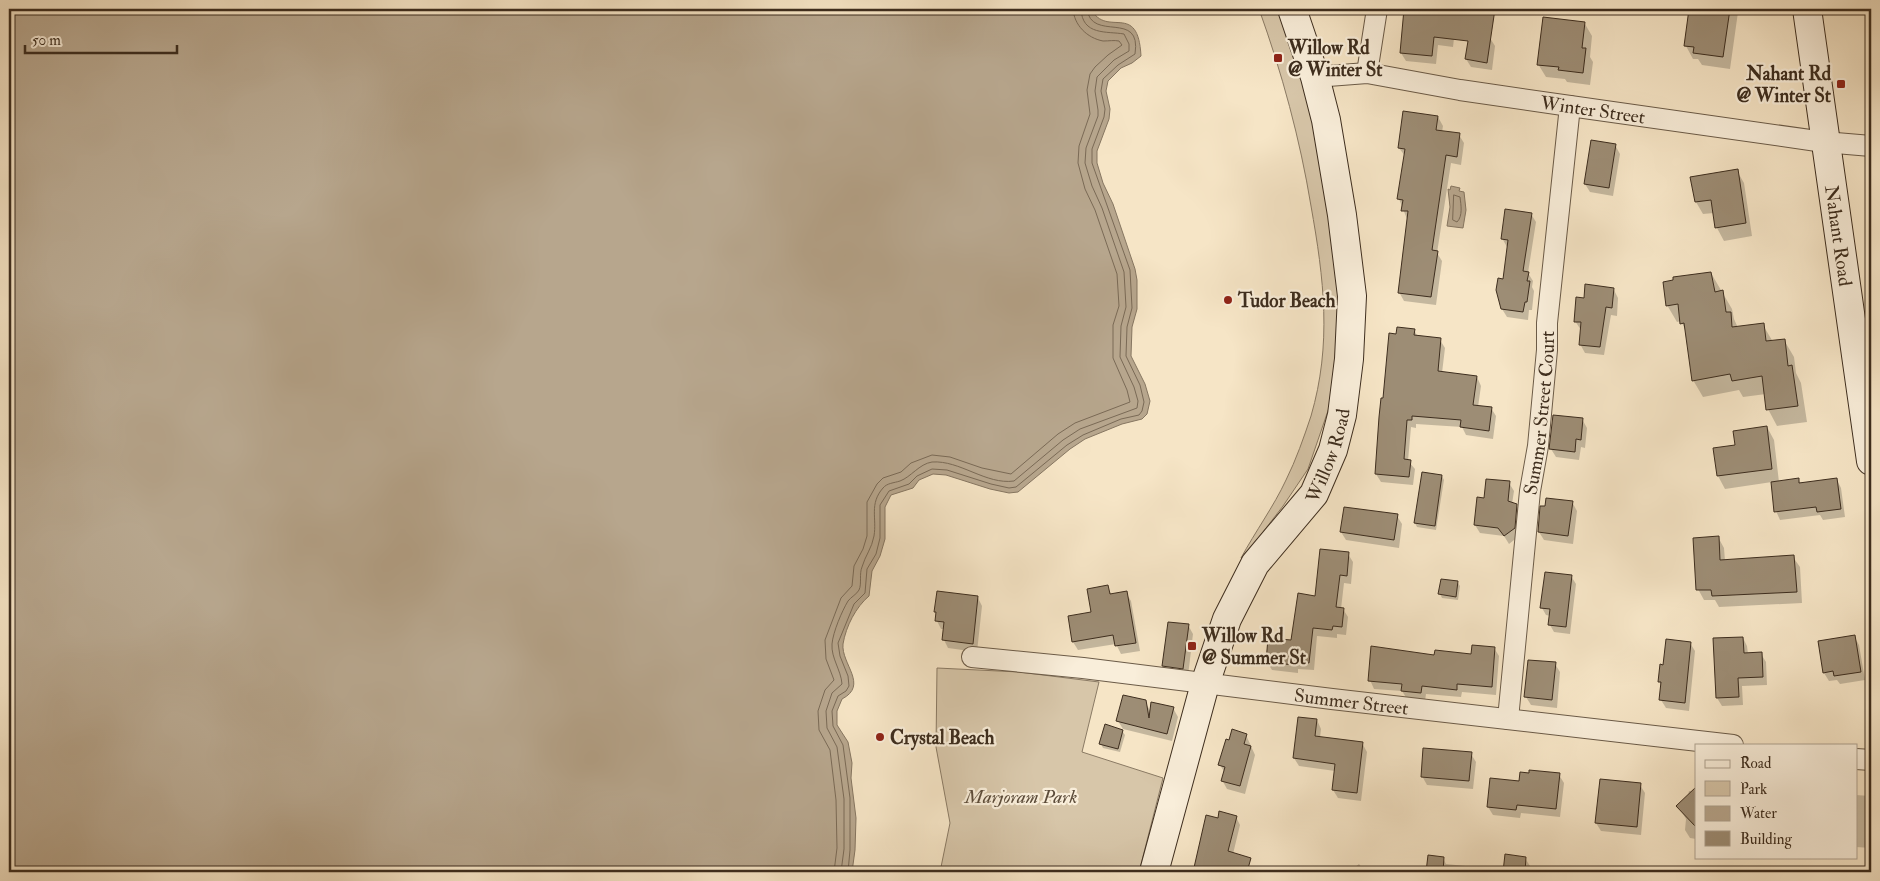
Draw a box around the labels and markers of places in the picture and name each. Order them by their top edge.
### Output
place label: Willow Rd @ Winter St [1287,36,1383,82]
marker: Willow Rd @ Winter St [1272,52,1284,64]
place label: Nahant Rd @ Winter St [1736,62,1832,108]
marker: Nahant Rd @ Winter St [1835,78,1847,90]
place label: Tudor Beach [1237,289,1335,313]
marker: Tudor Beach [1222,294,1234,306]
place label: Willow Rd @ Summer St [1201,624,1307,670]
marker: Willow Rd @ Summer St [1186,640,1198,652]
place label: Crystal Beach [890,726,994,751]
marker: Crystal Beach [874,731,886,743]

